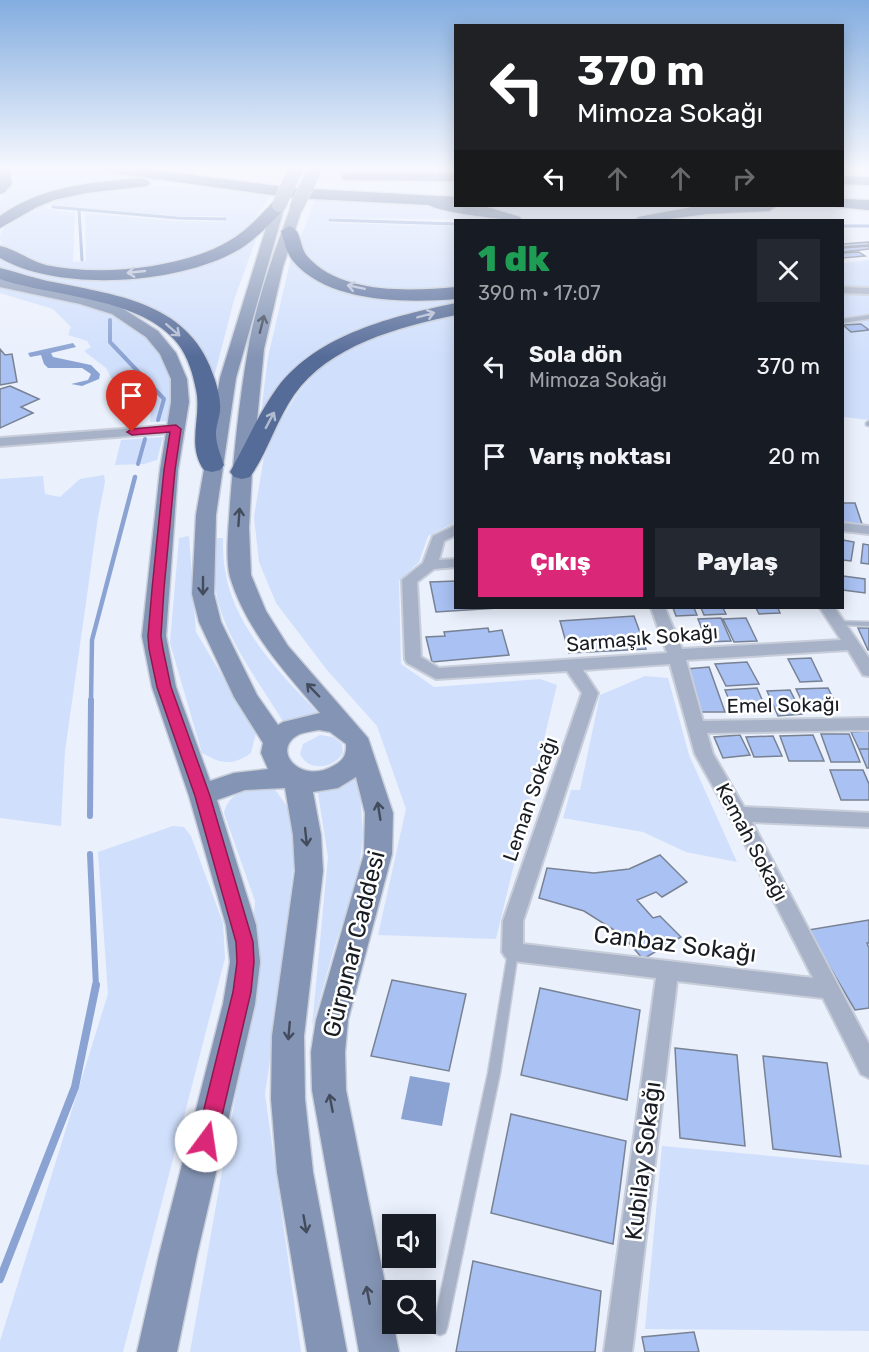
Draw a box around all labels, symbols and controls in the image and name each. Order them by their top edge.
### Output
text: 370 m [577,46,705,96]
icon: left [478,48,556,126]
text: Mimoza Sokağı [577,97,763,129]
icon: left [538,162,571,195]
icon: ahead [601,162,634,195]
icon: ahead [664,162,697,195]
icon: right [727,162,760,195]
text: 1 dk [478,237,550,280]
button: close [757,239,820,302]
one-way arrow [126,267,146,278]
one-way arrow [347,281,366,293]
text: 390 m · 17:07 [478,281,601,305]
one-way arrow [416,309,435,321]
one-way arrow [257,315,269,334]
one-way arrow [165,323,180,337]
text: Sola dön [529,341,622,368]
icon: left [478,350,511,383]
text: 370 m [757,353,820,380]
text: Mimoza Sokağı [529,368,667,392]
pin [106,370,157,432]
icon: arrive [115,379,148,412]
one-way arrow [264,412,276,429]
icon: arrive [478,440,511,473]
text: Varış noktası [529,443,671,470]
text: 20 m [768,443,820,470]
one-way arrow [234,508,245,528]
button: Çıkış [478,528,643,597]
button: Paylaş [655,528,820,597]
one-way arrow [197,575,209,595]
street label: Sarmaşık Sokağı [565,619,719,657]
one-way arrow [306,682,320,697]
street label: Emel Sokağı [726,692,840,718]
street label: Leman Sokağı [497,734,563,864]
street label: Kemah Sokağı [711,779,793,905]
one-way arrow [374,801,385,821]
one-way arrow [301,827,312,846]
street label: Gürpınar Caddesi [317,848,391,1040]
street label: Canbaz Sokağı [592,920,758,968]
one-way arrow [283,1020,294,1040]
street label: Kubilay Sokağı [619,1080,667,1242]
one-way arrow [325,1094,336,1113]
position arrow [174,1109,238,1173]
one-way arrow [300,1214,311,1234]
map controls [382,1214,436,1334]
button: sound [382,1214,436,1268]
button: search [382,1280,436,1334]
one-way arrow [362,1285,373,1305]

